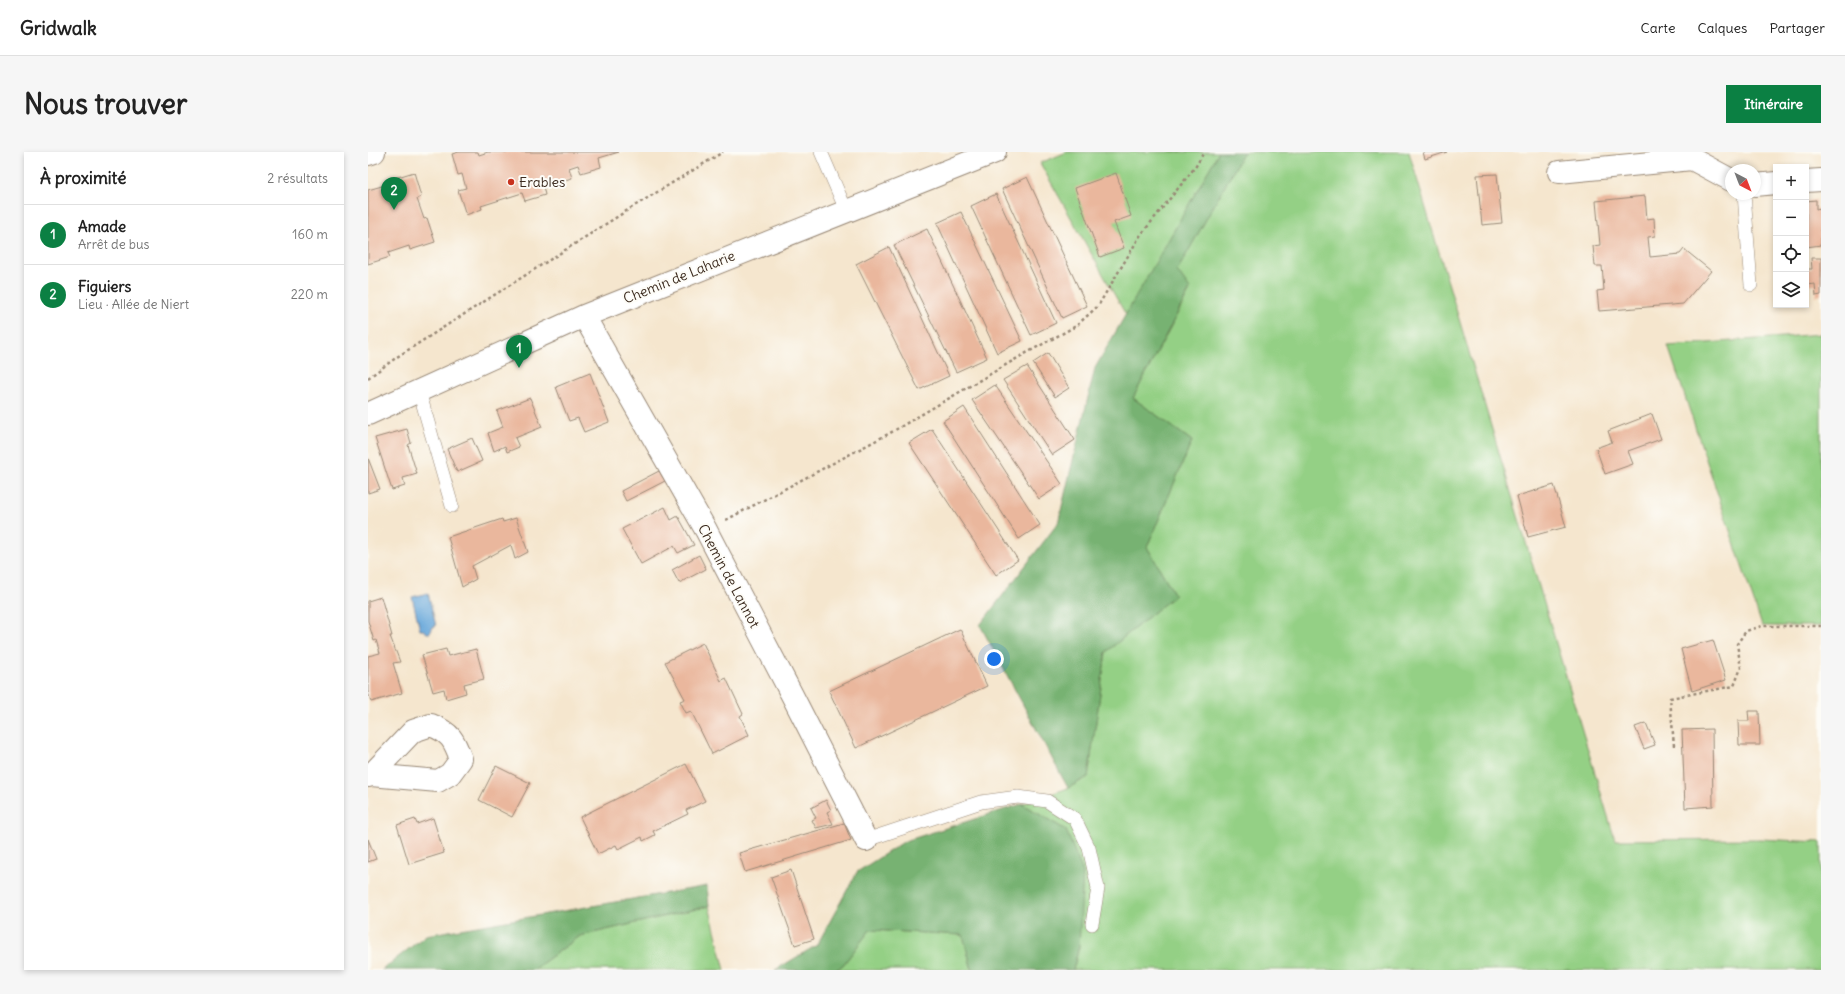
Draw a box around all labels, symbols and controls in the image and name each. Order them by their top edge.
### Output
text: Gridwalk [20,16,97,40]
text: Carte [1641,19,1675,37]
text: Calques [1697,19,1747,37]
text: Partager [1769,19,1825,37]
button: Itinéraire [1726,85,1821,123]
text: Nous trouver [24,86,187,122]
north arrow [1725,164,1761,200]
map controls [1773,164,1809,308]
button: + [1773,164,1809,200]
text: À proximité [40,167,126,189]
text: 2 résultats [267,170,328,187]
place label: Erables [519,173,565,191]
pin: 2 [381,177,407,210]
marker: Erables [506,177,516,187]
button: − [1773,200,1809,236]
text: Amade [78,217,126,236]
text: 1 [50,226,56,243]
text: 160 m [292,226,328,243]
text: Arrêt de bus [78,236,149,253]
button: locate [1773,236,1809,272]
street label: Chemin de Laharie [621,246,737,308]
button: layers [1773,272,1809,308]
text: Figuiers [78,277,131,296]
text: 2 [49,286,57,303]
text: 220 m [291,286,328,303]
text: Lieu · Allée de Niert [78,296,189,313]
pin: 1 [506,335,532,368]
street label: Chemin de Lannot [694,521,764,631]
your location [984,649,1004,669]

